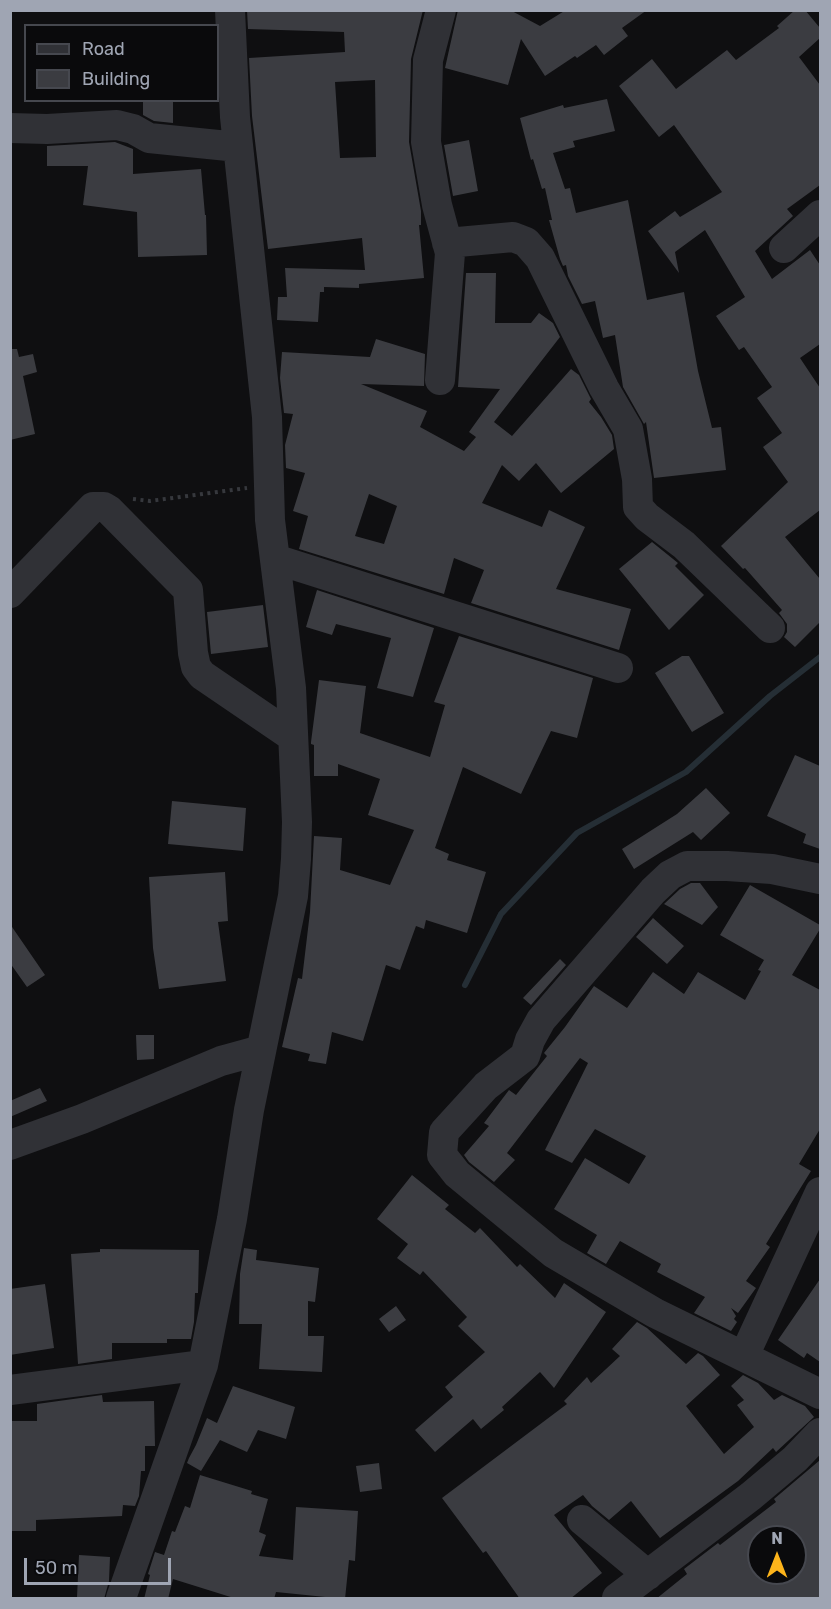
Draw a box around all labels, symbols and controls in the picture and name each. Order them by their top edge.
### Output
legend [24,24,219,102]
text: Road [82,38,125,60]
text: Building [82,68,150,90]
north arrow [747,1525,807,1585]
text: N [771,1529,783,1548]
scale bar [27,1546,174,1584]
text: 50 m [35,1557,78,1579]

